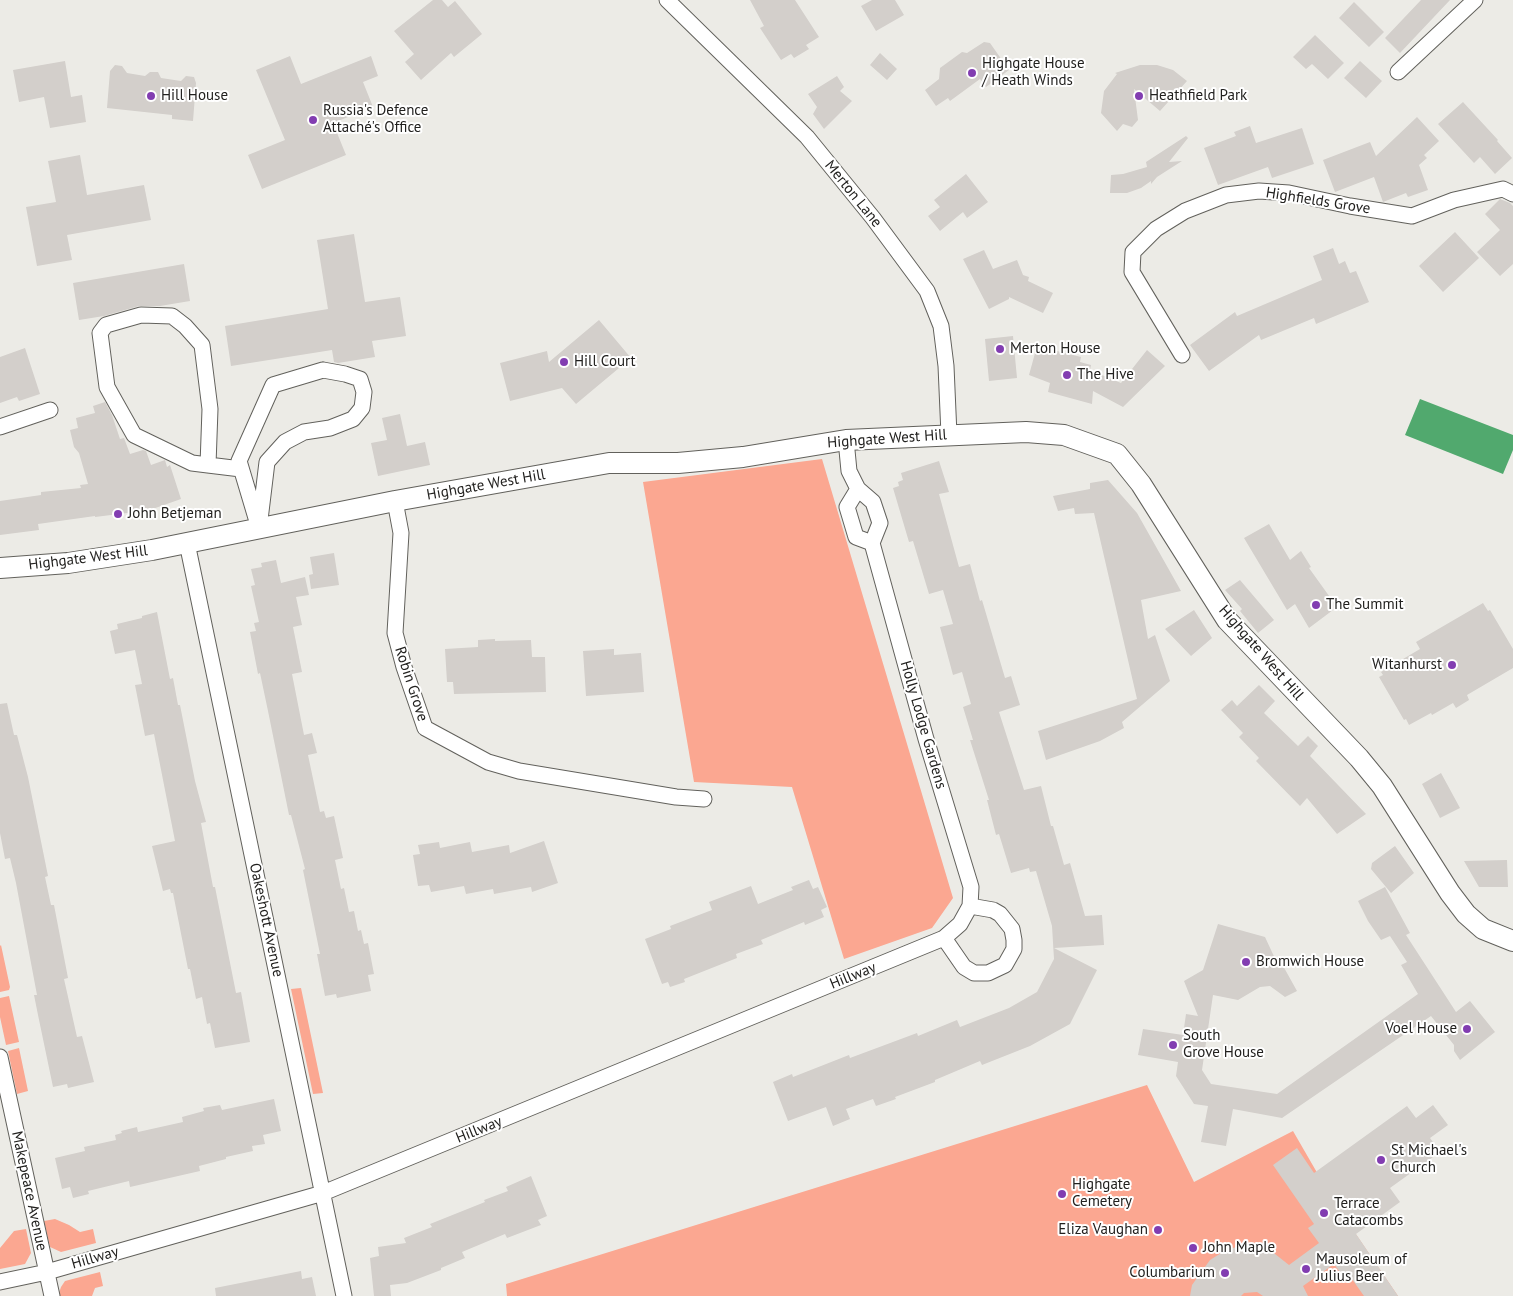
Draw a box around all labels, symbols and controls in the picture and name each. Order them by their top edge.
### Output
place label: Highgate House / Heath Winds [982,55,1085,90]
marker: Highgate House / Heath Winds [966,67,978,79]
place label: Hill House [161,87,228,105]
place label: Heathfield Park [1149,87,1247,105]
marker: Hill House [145,90,157,102]
marker: Heathfield Park [1133,90,1145,102]
place label: Russia's Defence Attaché's Office [323,102,428,137]
marker: Russia's Defence Attaché's Office [307,114,319,126]
street label: Merton Lane [821,157,885,231]
street label: Highfields Grove [1264,184,1372,218]
place label: Merton House [1010,340,1100,358]
marker: Merton House [994,343,1006,355]
place label: Hill Court [574,353,636,371]
marker: Hill Court [558,356,570,368]
place label: The Hive [1077,366,1134,384]
marker: The Hive [1061,369,1073,381]
street label: Highgate West Hill [826,426,948,452]
street label: Highgate West Hill [425,466,547,504]
place label: John Betjeman [128,505,222,523]
marker: John Betjeman [112,508,124,520]
street label: Highgate West Hill [27,542,149,574]
place label: The Summit [1326,596,1404,614]
marker: The Summit [1310,599,1322,611]
street label: Highgate West Hill [1215,602,1307,704]
street label: Robin Grove [390,644,432,724]
place label: Witanhurst [1372,656,1442,674]
street label: Holly Lodge Gardens [896,659,950,791]
marker: Witanhurst [1446,659,1458,671]
street label: Oakeshott Avenue [245,861,287,979]
place label: Bromwich House [1256,953,1364,971]
marker: Bromwich House [1240,956,1252,968]
street label: Hillway [827,959,879,993]
place label: Voel House [1385,1020,1457,1038]
marker: Voel House [1461,1023,1473,1035]
place label: South Grove House [1183,1027,1264,1062]
marker: South Grove House [1167,1039,1179,1051]
street label: Hillway [453,1113,505,1147]
street label: Makepeace Avenue [8,1129,50,1253]
place label: St Michael's Church [1391,1142,1467,1177]
marker: St Michael's Church [1375,1154,1387,1166]
place label: Highgate Cemetery [1072,1176,1132,1211]
marker: Highgate Cemetery [1056,1188,1068,1200]
place label: Terrace Catacombs [1334,1195,1403,1230]
marker: Terrace Catacombs [1318,1207,1330,1219]
place label: Eliza Vaughan [1058,1221,1148,1239]
marker: Eliza Vaughan [1152,1224,1164,1236]
place label: John Maple [1203,1239,1275,1257]
marker: John Maple [1187,1242,1199,1254]
street label: Hillway [69,1243,121,1273]
place label: Mausoleum of Julius Beer [1316,1251,1407,1286]
marker: Mausoleum of Julius Beer [1300,1263,1312,1275]
place label: Columbarium [1129,1264,1215,1282]
marker: Columbarium [1219,1267,1231,1279]

